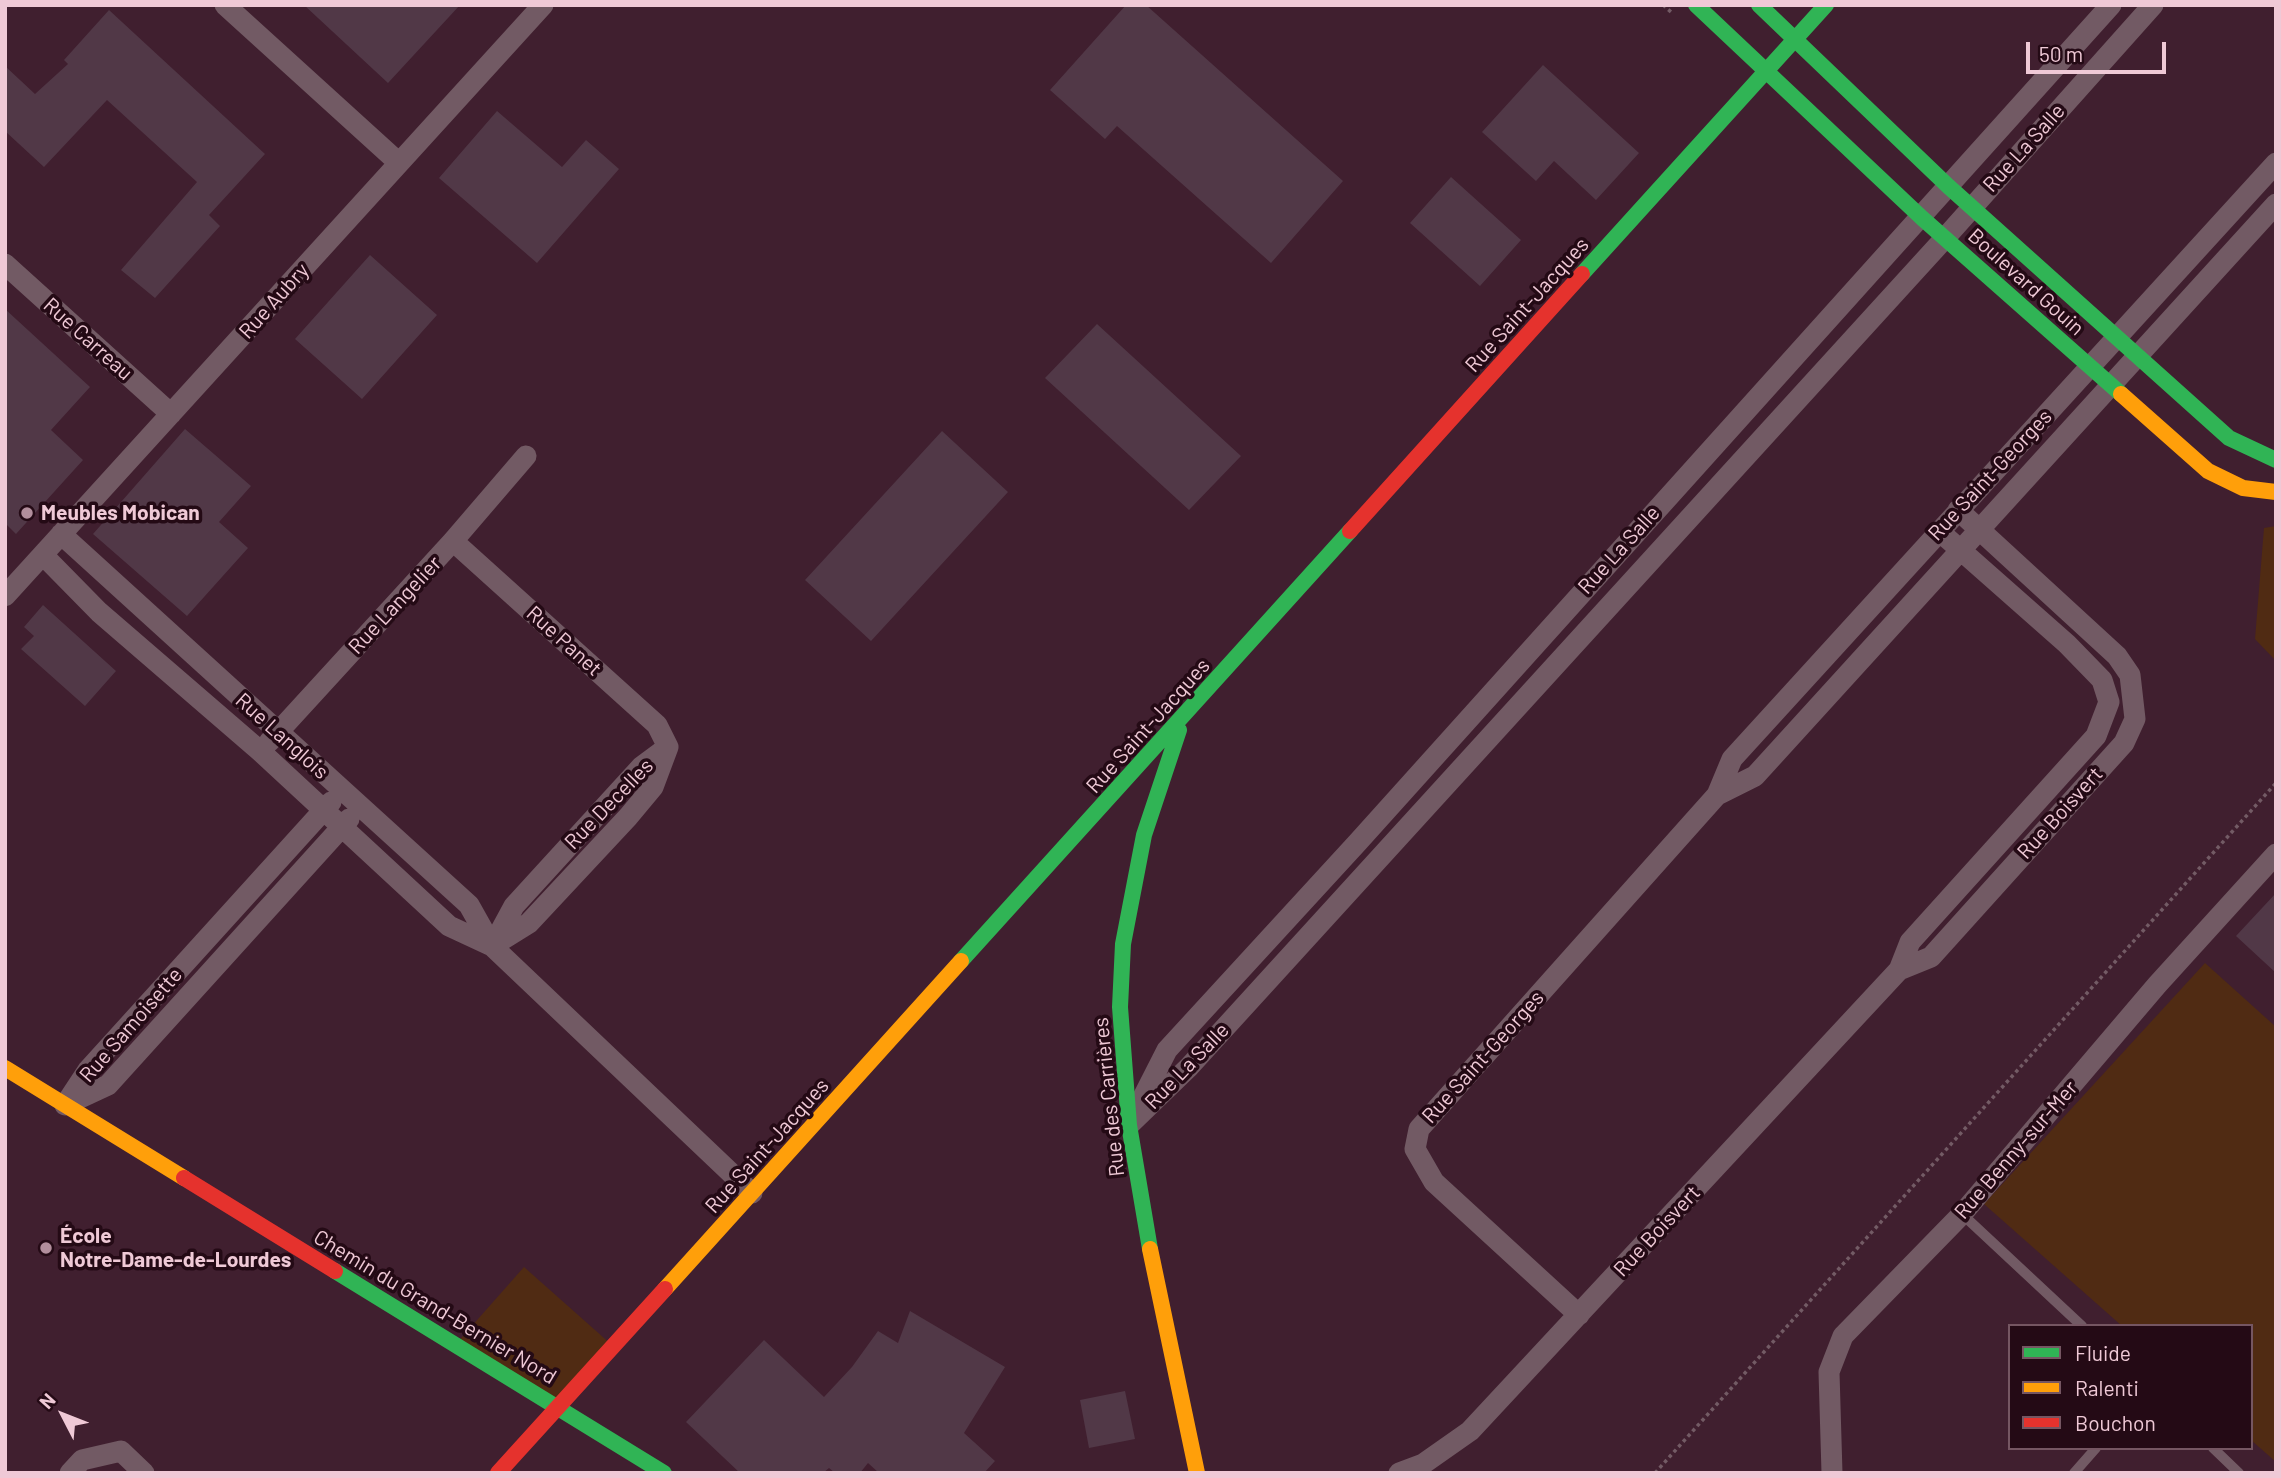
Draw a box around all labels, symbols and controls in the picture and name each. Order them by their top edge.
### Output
scale bar [2029,28,2169,72]
text: 50 m [2039,41,2083,66]
street label: Rue La Salle [1978,99,2070,197]
street label: Boulevard Gouin [1963,223,2089,341]
street label: Rue Saint-Jacques [1460,232,1594,378]
street label: Rue Aubry [234,258,314,344]
street label: Rue Carreau [38,292,138,386]
street label: Rue Saint-Georges [1923,404,2057,546]
place label: Meubles Mobican [41,500,200,526]
street label: Rue La Salle [1573,501,1665,599]
marker: Meubles Mobican [19,505,35,521]
street label: Rue Langelier [343,551,447,659]
street label: Rue Panet [521,601,607,681]
street label: Rue Saint-Jacques [1081,653,1215,799]
street label: Rue Langlois [230,688,334,784]
street label: Rue Decelles [559,753,659,855]
street label: Rue Boisvert [2012,762,2108,864]
street label: Rue Samoisette [74,962,188,1088]
street label: Rue Saint-Georges [1417,985,1549,1129]
street label: Rue des Carrières [1088,1016,1130,1178]
street label: Rue La Salle [1140,1018,1234,1114]
street label: Rue Saint-Jacques [700,1073,834,1219]
street label: Rue Benny-sur-Mer [1949,1076,2083,1224]
street label: Rue Boisvert [1608,1180,1706,1282]
place label: École Notre-Dame-de-Lourdes [60,1223,291,1273]
street label: Chemin du Grand-Bernier Nord [309,1224,561,1390]
marker: École Notre-Dame-de-Lourdes [38,1240,54,1256]
legend [2008,1324,2253,1450]
text: Fluide [2075,1340,2131,1365]
text: Ralenti [2075,1375,2139,1400]
north arrow [28,1380,98,1450]
text: N [34,1388,60,1413]
text: Bouchon [2075,1410,2156,1435]

